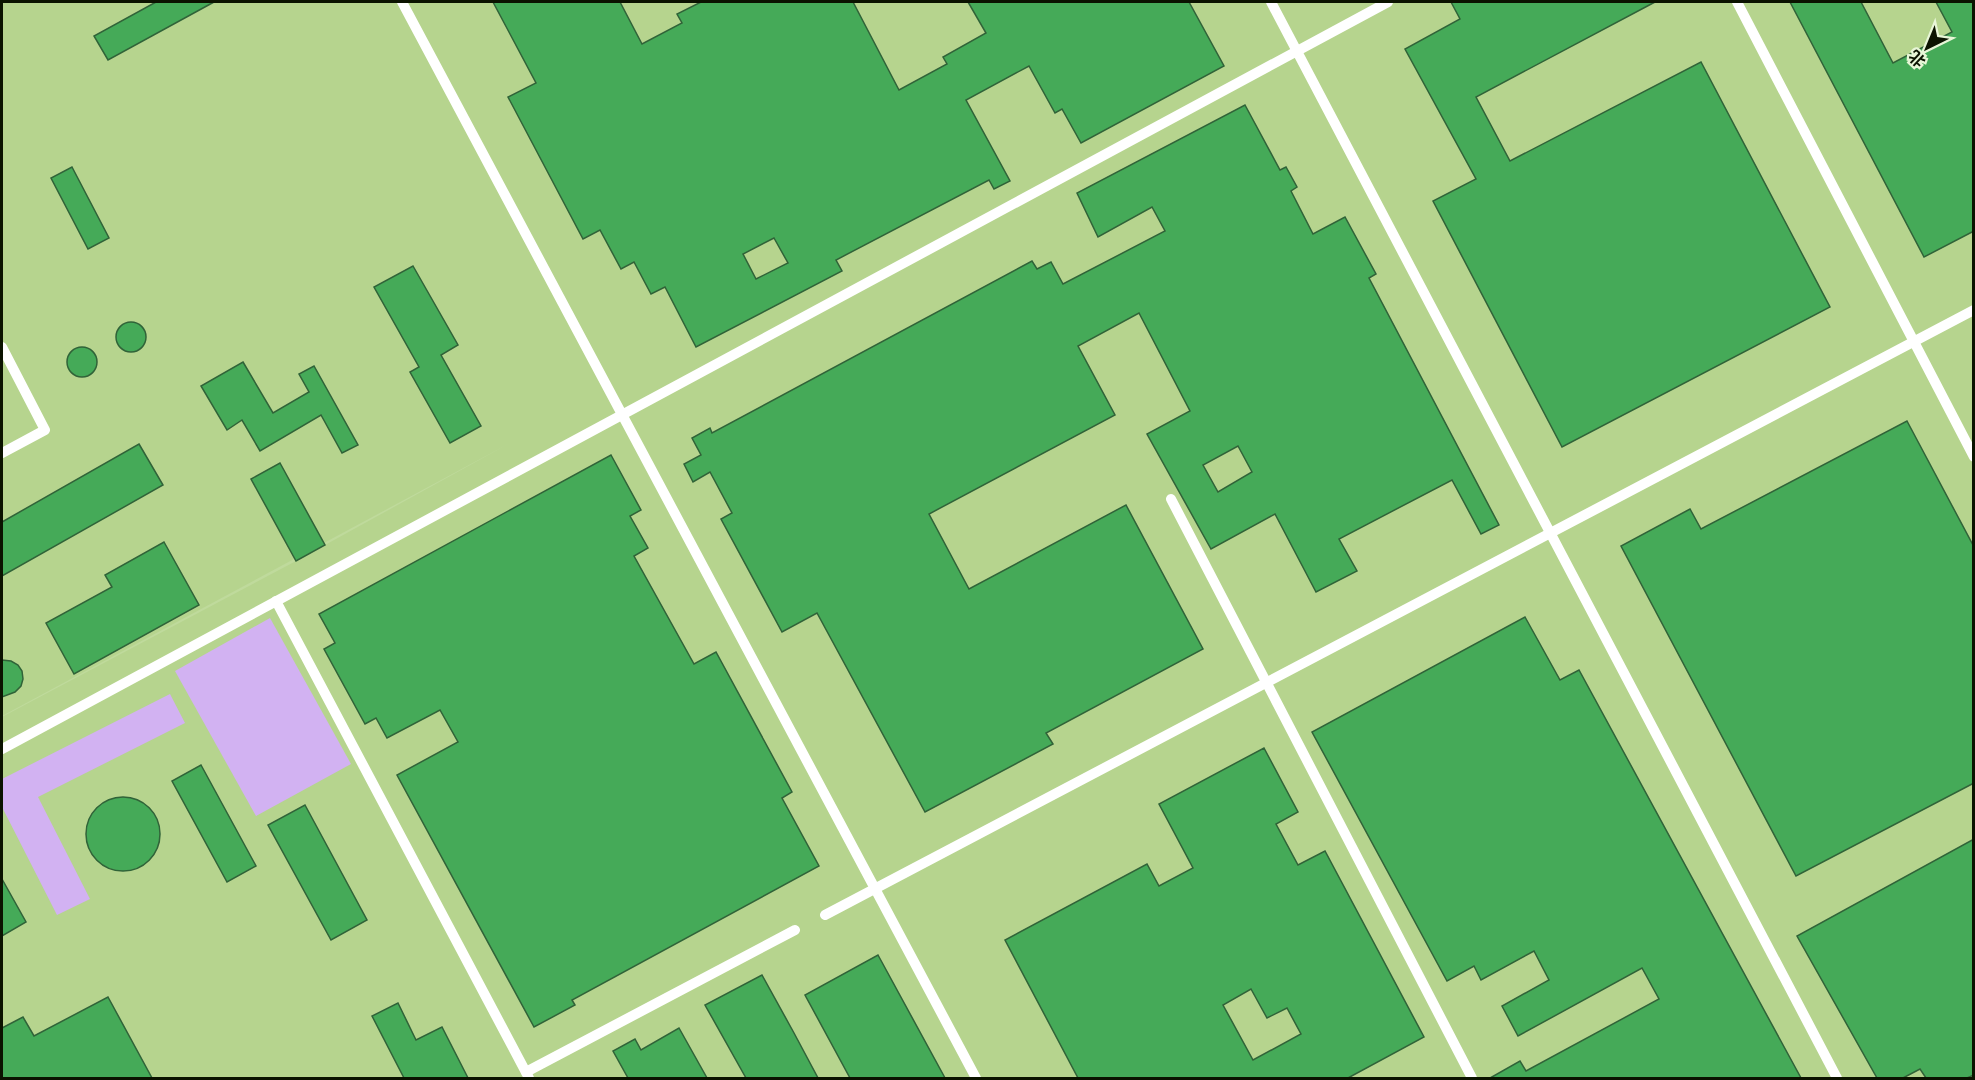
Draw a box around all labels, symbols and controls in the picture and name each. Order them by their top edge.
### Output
north arrow [1897,18,1957,78]
text: 北 [1905,46,1929,71]

